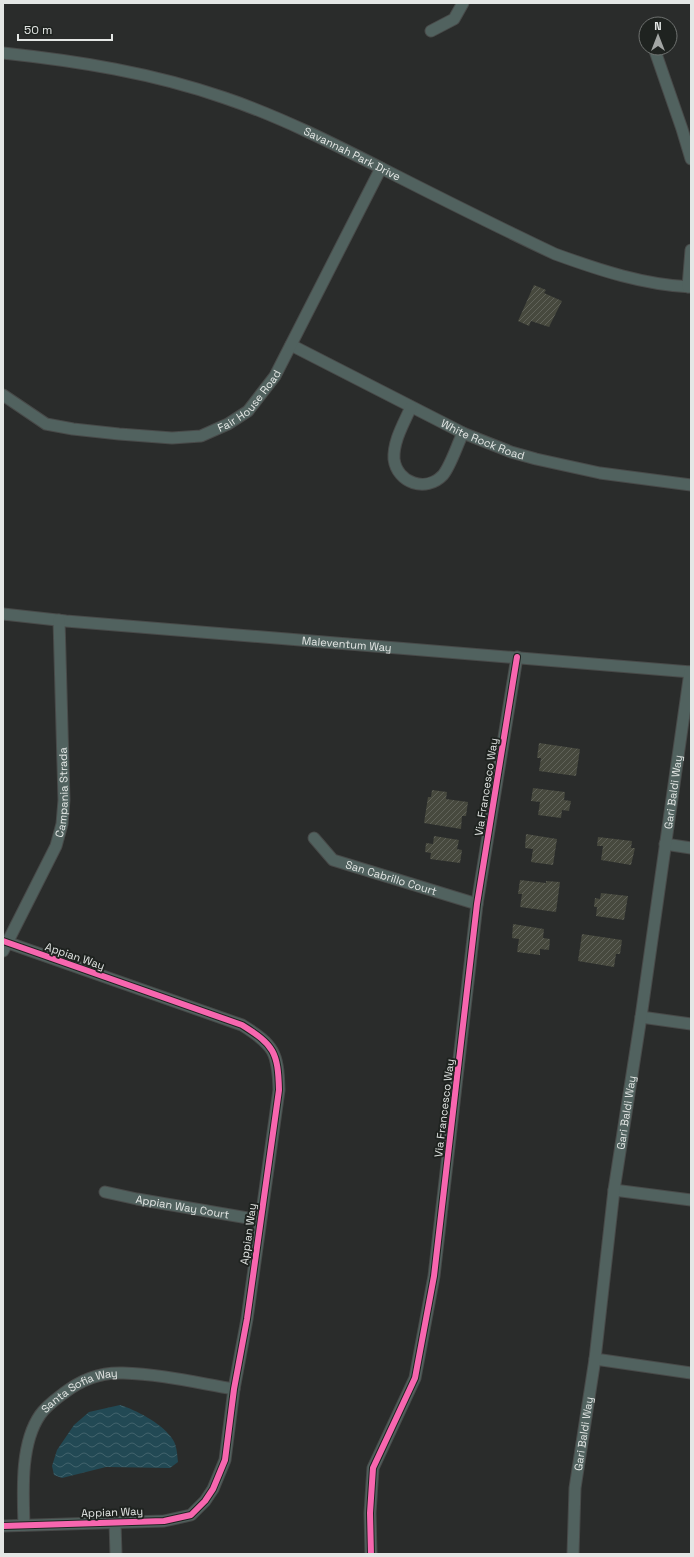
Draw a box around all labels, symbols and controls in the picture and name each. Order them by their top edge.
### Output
scale bar [18,16,112,42]
north arrow [638,16,678,56]
text: N [654,19,662,33]
text: 50 m [24,22,52,38]
street label: Savannah Park Drive [302,124,403,184]
street label: Fair House Road [215,367,284,435]
street label: White Rock Road [439,416,526,462]
street label: Maleventum Way [301,633,392,655]
street label: Via Francesco Way [471,737,501,837]
street label: Campania Strada [52,747,71,839]
street label: Gari Baldi Way [661,754,685,830]
street label: San Cabrillo Court [344,857,439,898]
street label: Appian Way [43,939,107,973]
street label: Via Francesco Way [431,1058,457,1158]
street label: Gari Baldi Way [613,1075,639,1150]
street label: Appian Way Court [135,1192,230,1222]
street label: Appian Way [237,1202,259,1266]
street label: Santa Sofia Way [38,1366,118,1416]
street label: Gari Baldi Way [571,1396,596,1472]
street label: Appian Way [81,1504,143,1520]

